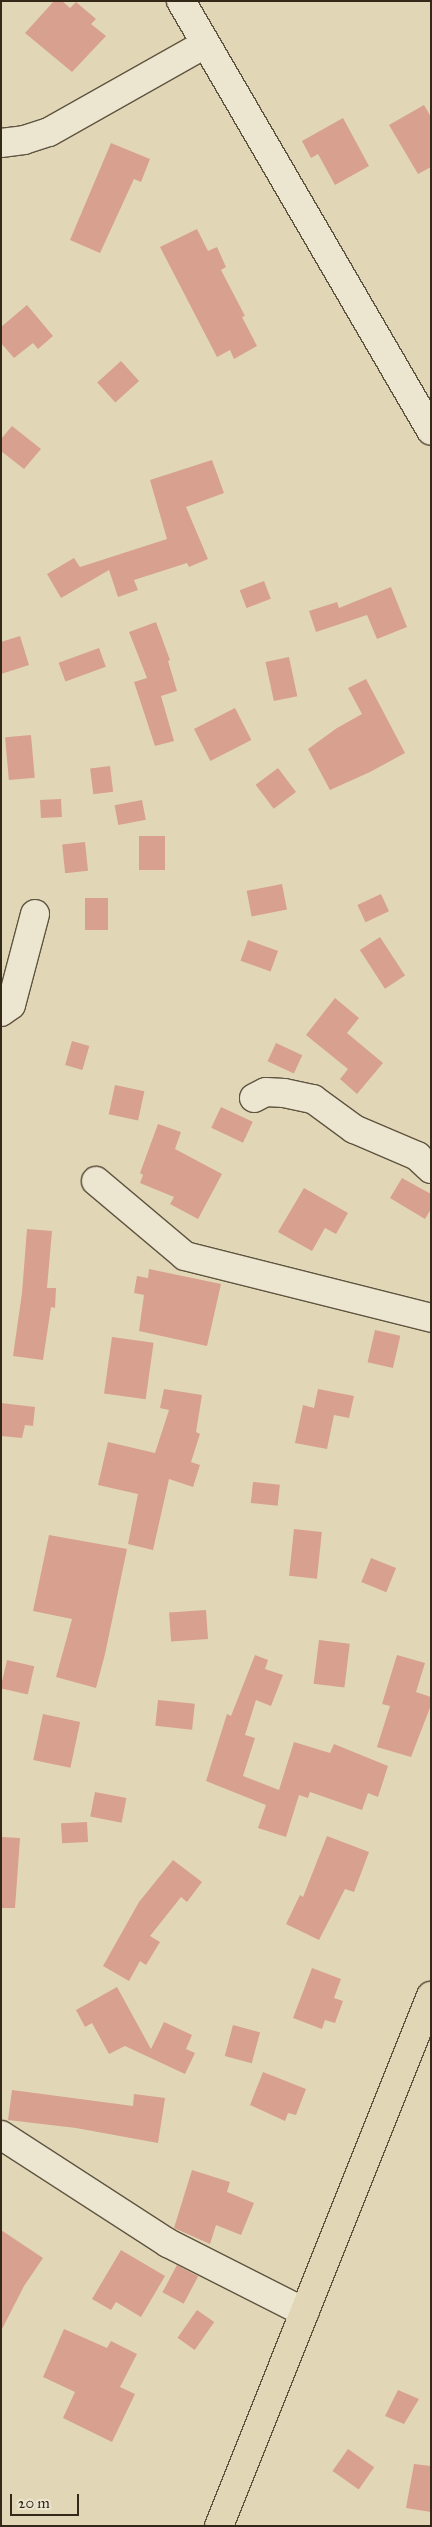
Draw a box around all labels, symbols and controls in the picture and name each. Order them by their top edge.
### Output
scale bar [12,2484,81,2516]
text: 20 m [18,2494,50,2512]

